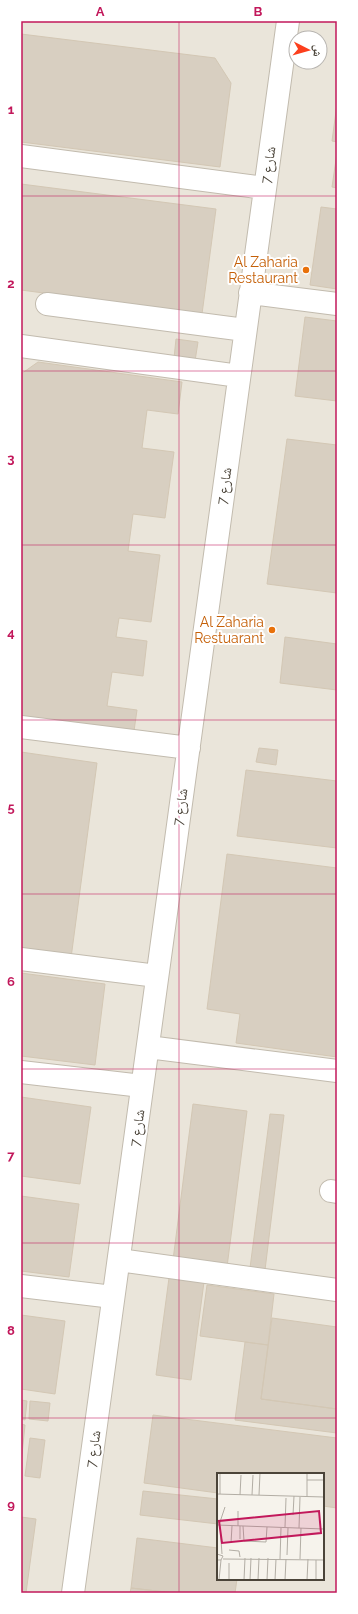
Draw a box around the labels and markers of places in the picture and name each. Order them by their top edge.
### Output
place label: Al Zaharia Restaurant [228,254,298,286]
marker: Al Zaharia Restaurant [301,265,311,275]
place label: Al Zaharia Restuarant [194,614,264,646]
marker: Al Zaharia Restuarant [267,625,277,635]

